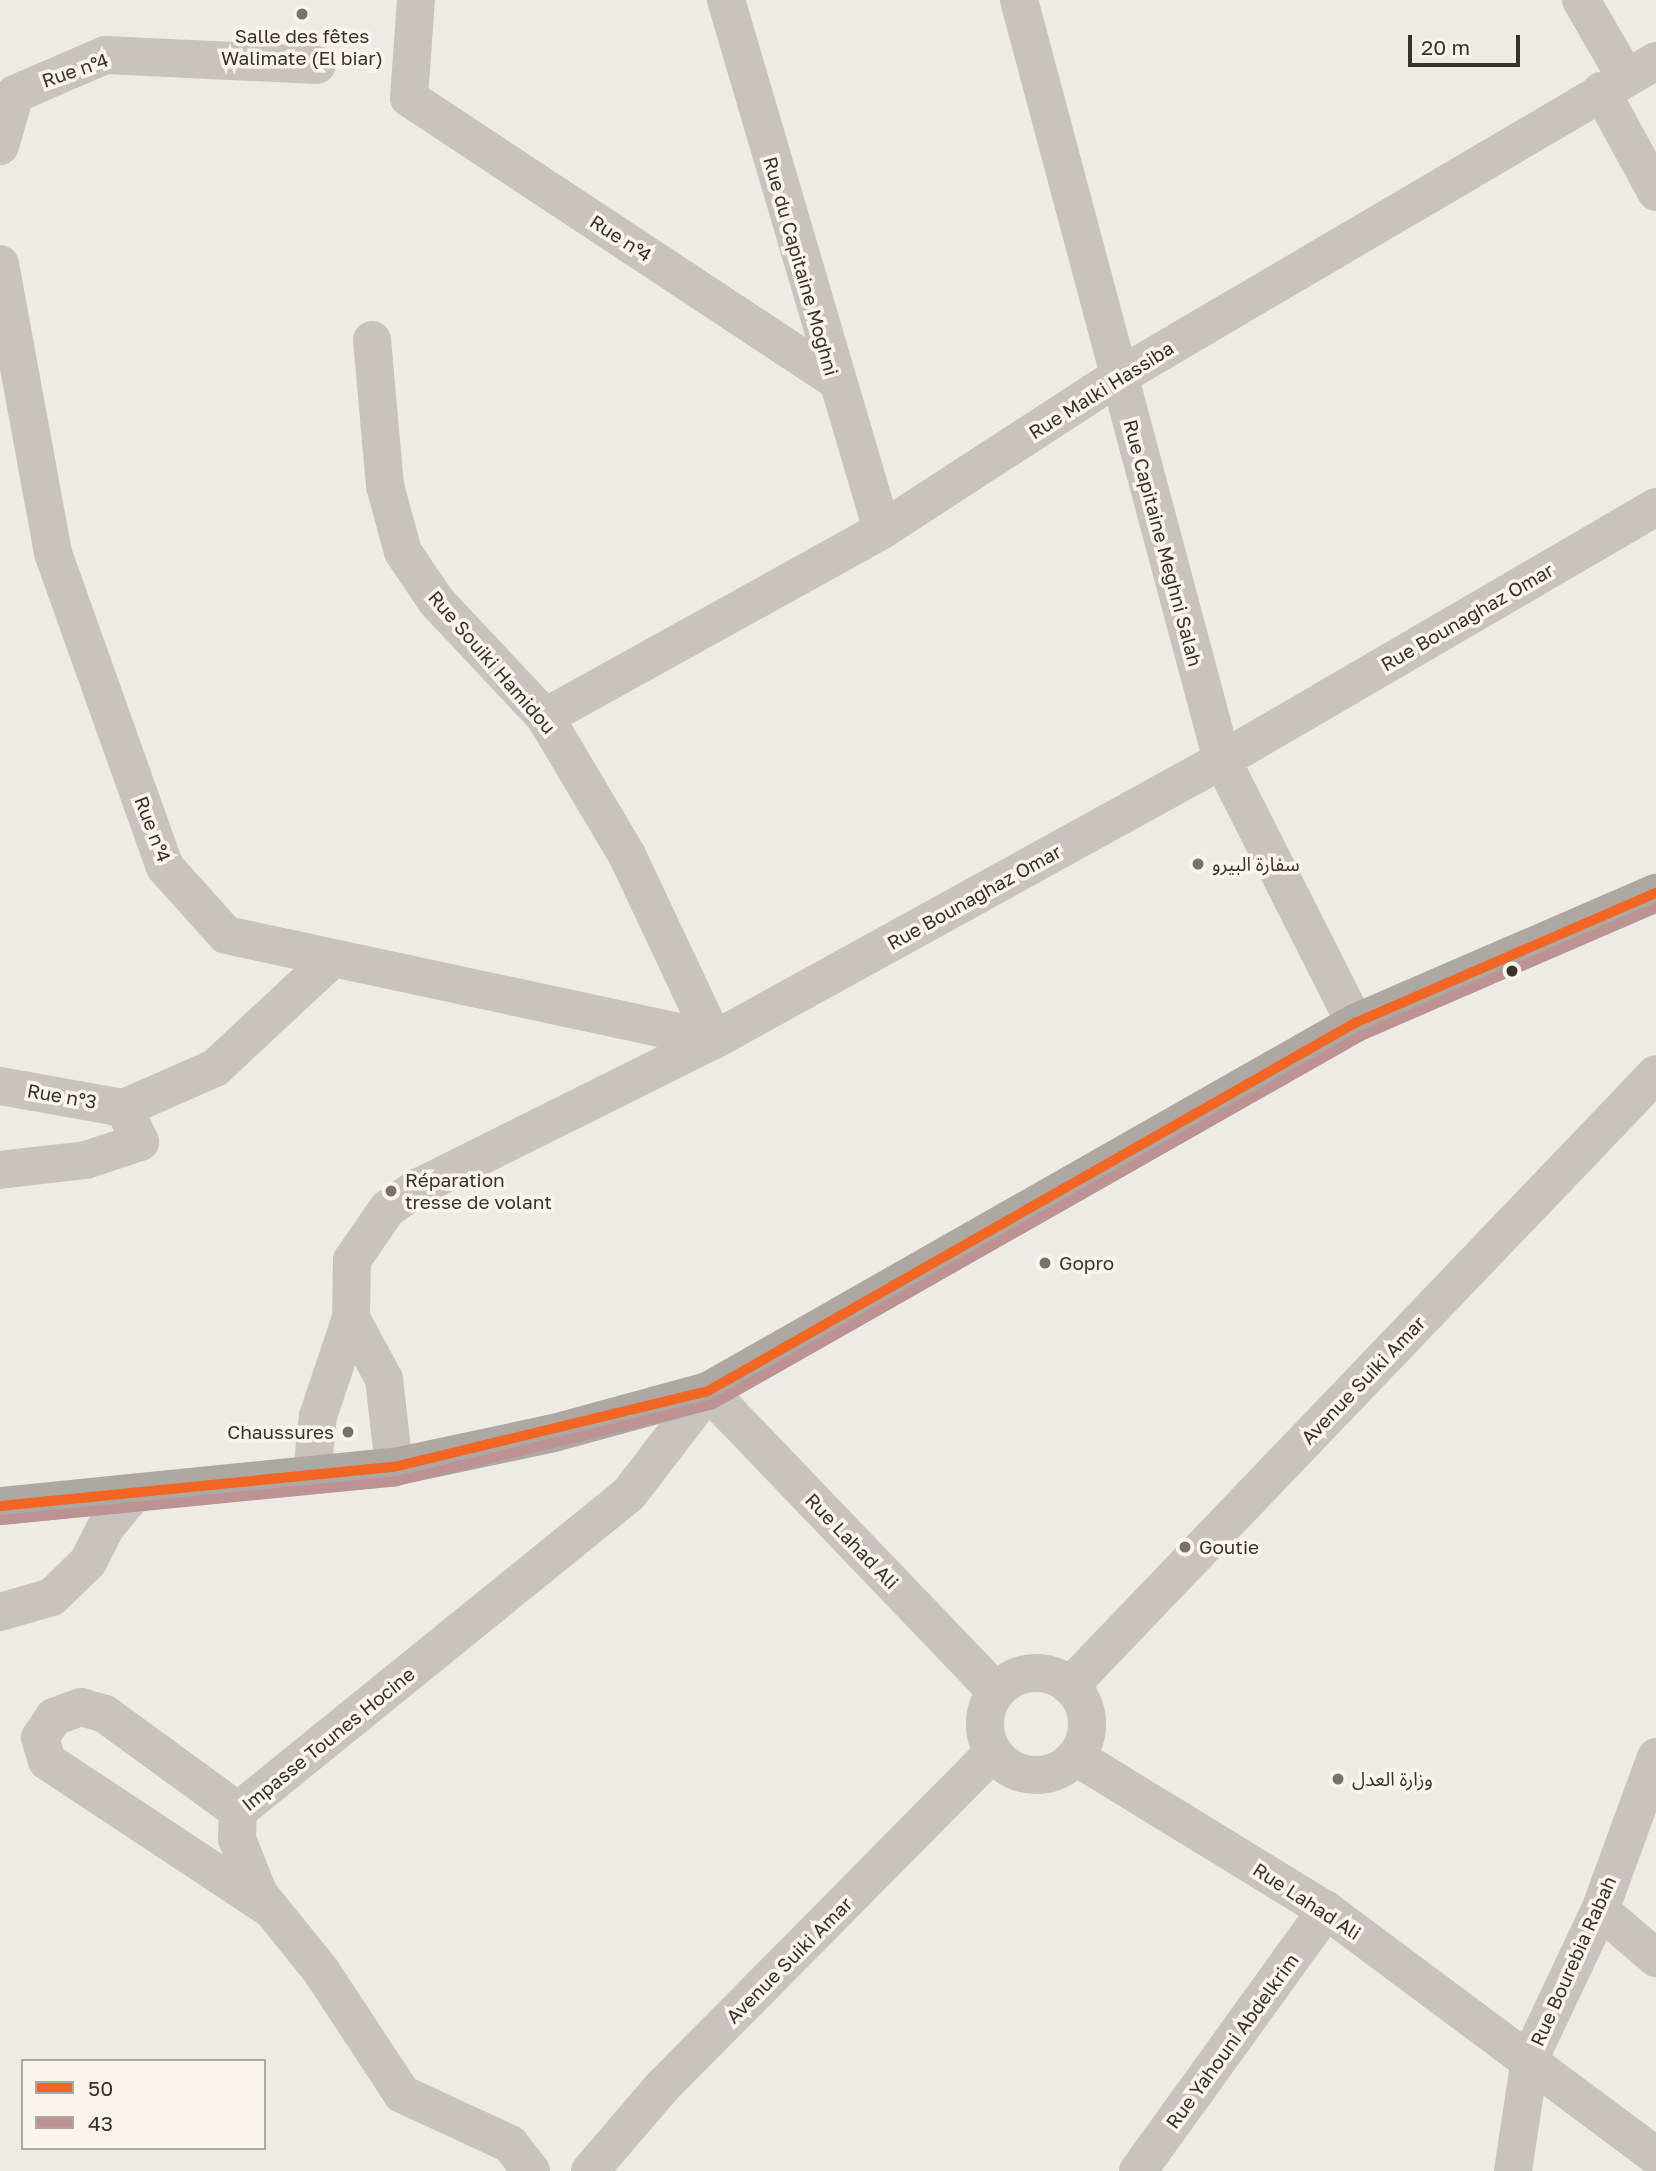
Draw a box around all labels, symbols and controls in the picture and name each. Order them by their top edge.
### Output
marker: Salle des fêtes Walimate (El biar) [294,6,310,22]
scale bar [1411,21,1523,65]
place label: Salle des fêtes Walimate (El biar) [221,25,383,69]
text: 20 m [1421,34,1470,60]
street label: Rue n°4 [39,48,111,92]
street label: Rue du Capitaine Moghni [759,154,843,378]
street label: Rue n°4 [586,210,656,266]
street label: Rue Malki Hassiba [1024,336,1178,444]
street label: Rue Capitaine Meghni Salah [1119,417,1207,669]
street label: Rue Bounaghaz Omar [1377,558,1557,676]
street label: Rue Souiki Hamidou [424,586,560,738]
street label: Rue n°4 [130,793,176,865]
street label: Rue Bounaghaz Omar [883,840,1065,954]
place label: سفارة البيرو [1212,853,1300,875]
marker: سفارة البيرو [1190,856,1206,872]
unlabelled marker [1505,964,1519,978]
street label: Rue n°3 [26,1079,98,1113]
place label: Réparation tresse de volant [405,1169,552,1213]
marker: Réparation tresse de volant [383,1183,399,1199]
place label: Gopro [1059,1252,1114,1274]
marker: Gopro [1037,1255,1053,1271]
street label: Avenue Suiki Amar [1296,1311,1430,1449]
place label: Chaussures [227,1421,334,1443]
marker: Chaussures [340,1424,356,1440]
street label: Rue Lahad Ali [801,1489,903,1593]
place label: Goutie [1199,1536,1259,1558]
marker: Goutie [1177,1539,1193,1555]
street label: Impasse Tounes Hocine [237,1662,419,1816]
place label: وزارة العدل [1352,1768,1433,1790]
marker: وزارة العدل [1330,1771,1346,1787]
street label: Rue Lahad Ali [1249,1858,1365,1944]
street label: Rue Bourebia Rabah [1525,1873,1621,2049]
street label: Avenue Suiki Amar [721,1892,857,2028]
street label: Rue Yahouni Abdelkrim [1161,1949,1303,2133]
legend [21,2059,266,2150]
text: 50 [88,2075,113,2101]
text: 43 [88,2110,113,2136]

